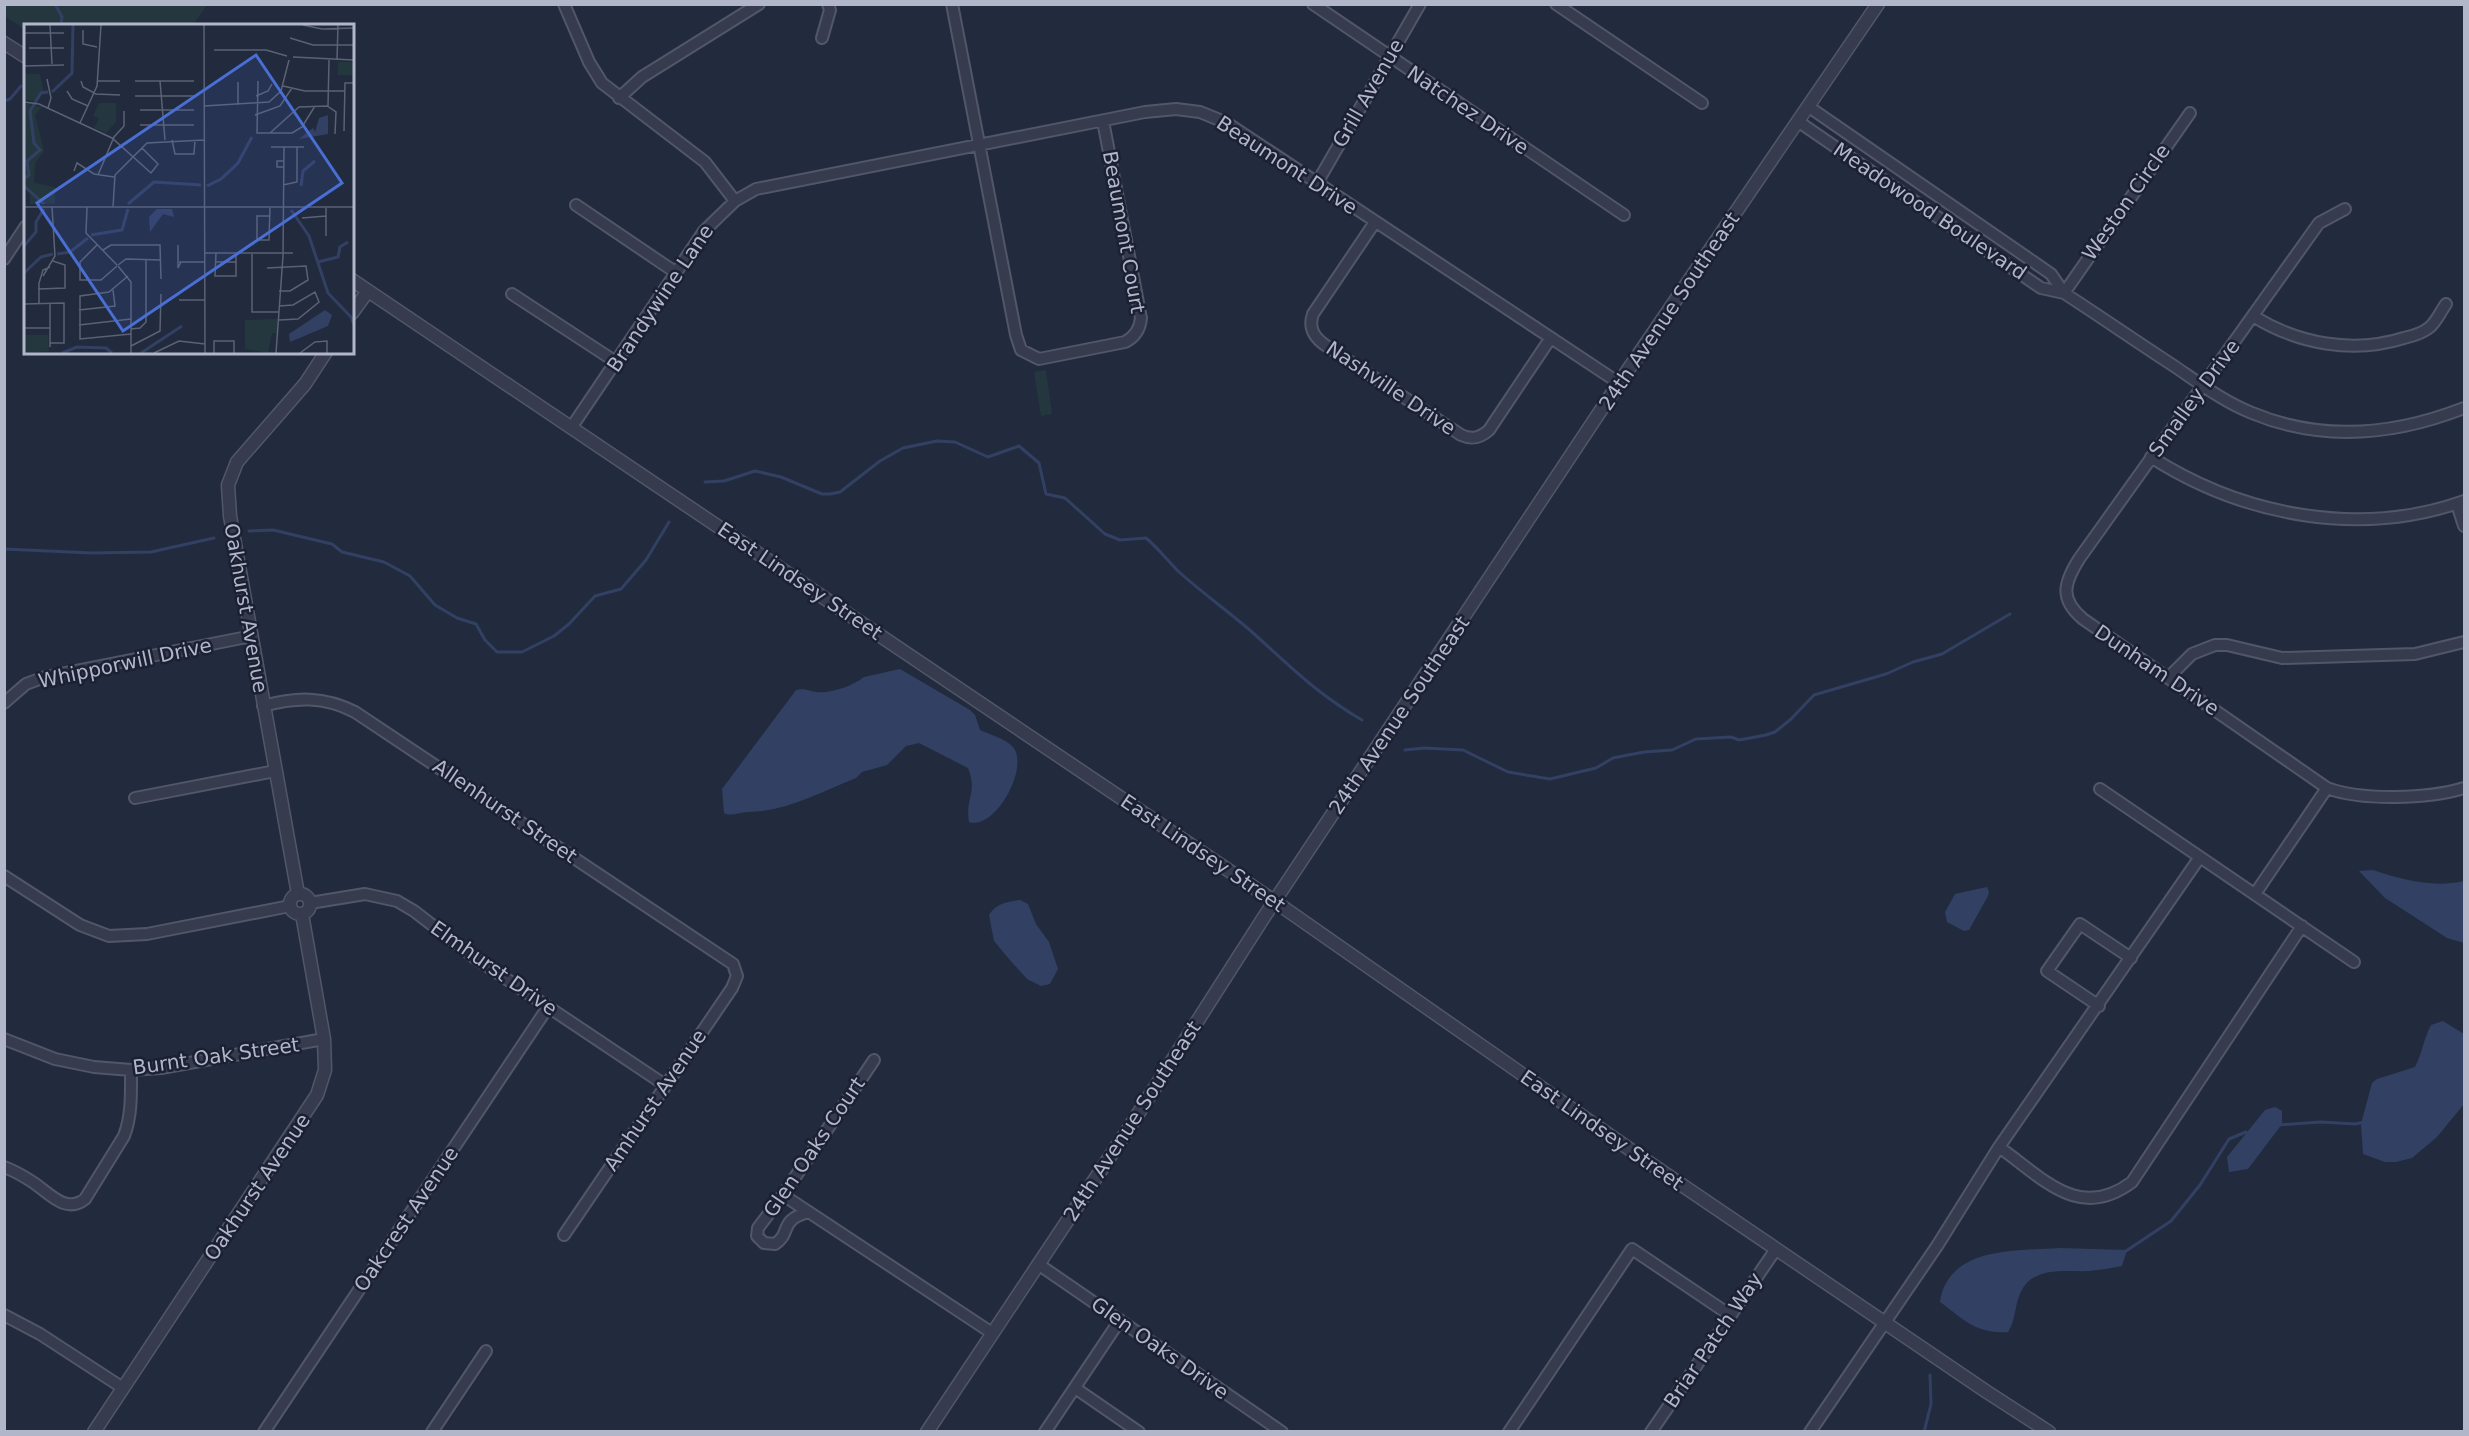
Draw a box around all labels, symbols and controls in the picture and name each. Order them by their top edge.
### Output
inset map [24,24,354,354]
street label: Grill Avenue [1327,35,1409,151]
street label: Natchez Drive [1403,61,1533,159]
street label: Beaumont Drive [1212,111,1362,219]
street label: Meadowood Boulevard [1829,137,2031,285]
street label: Weston Circle [2077,139,2175,265]
street label: Beaumont Court [1098,149,1150,315]
street label: 24th Avenue Southeast [1594,207,1744,415]
street label: Brandywine Lane [602,220,718,376]
street label: Smalley Drive [2143,335,2245,461]
street label: Nashville Drive [1322,336,1460,440]
street label: East Lindsey Street [713,517,887,645]
street label: Oakhurst Avenue [219,521,273,695]
street label: 24th Avenue Southeast [1324,611,1474,819]
street label: Dunham Drive [2090,620,2224,720]
street label: Whipporwill Drive [36,633,214,693]
street label: Allenhurst Street [428,754,582,868]
street label: East Lindsey Street [1116,789,1290,917]
street label: Elmhurst Drive [426,915,562,1021]
street label: 24th Avenue Southeast [1058,1016,1206,1226]
street label: Amhurst Avenue [599,1025,711,1175]
street label: Burnt Oak Street [131,1032,301,1080]
street label: East Lindsey Street [1516,1065,1688,1195]
street label: Glen Oaks Court [758,1072,870,1222]
street label: Oakhurst Avenue [199,1109,315,1265]
street label: Oakcrest Avenue [349,1142,463,1296]
street label: Briar Patch Way [1659,1268,1767,1412]
street label: Glen Oaks Drive [1087,1292,1233,1404]

